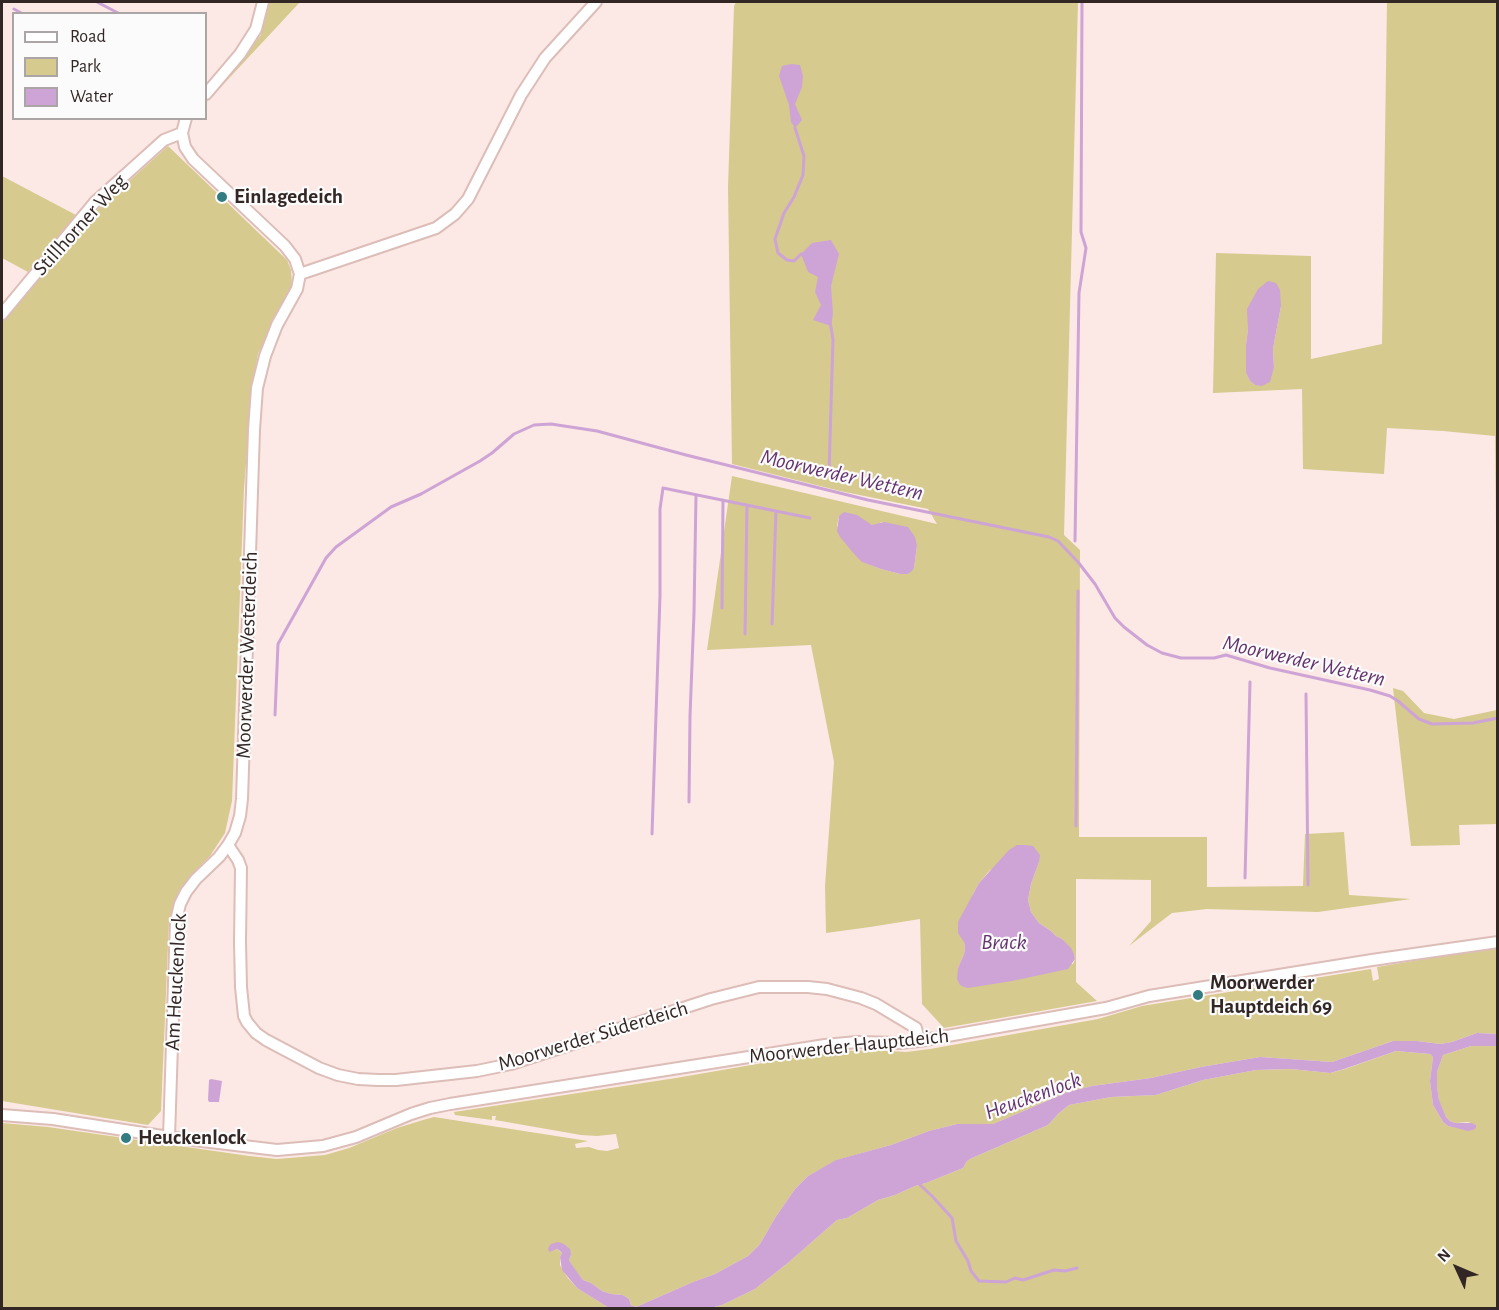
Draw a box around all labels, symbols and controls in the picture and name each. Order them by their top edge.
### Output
legend [12,12,207,120]
text: Road [70,28,106,46]
text: Park [70,58,101,76]
text: Water [70,88,113,106]
street label: Stillhorner Weg [28,169,132,281]
place label: Einlagedeich [234,184,343,210]
marker: Einlagedeich [215,190,229,204]
water label: Moorwerder Wettern [758,443,926,507]
street label: Moorwerder Westerdeich [231,551,263,759]
water label: Moorwerder Wettern [1220,629,1388,693]
street label: Am Heuckenlock [160,913,192,1051]
water label: Brack [981,929,1027,955]
place label: Moorwerder Hauptdeich 69 [1210,970,1332,1020]
marker: Moorwerder Hauptdeich 69 [1191,988,1205,1002]
street label: Moorwerder Süderdeich [495,995,691,1077]
street label: Moorwerder Hauptdeich [748,1023,950,1069]
water label: Heuckenlock [981,1066,1085,1126]
place label: Heuckenlock [138,1125,246,1151]
marker: Heuckenlock [119,1131,133,1145]
north arrow [1427,1238,1487,1298]
text: N [1434,1246,1454,1265]

